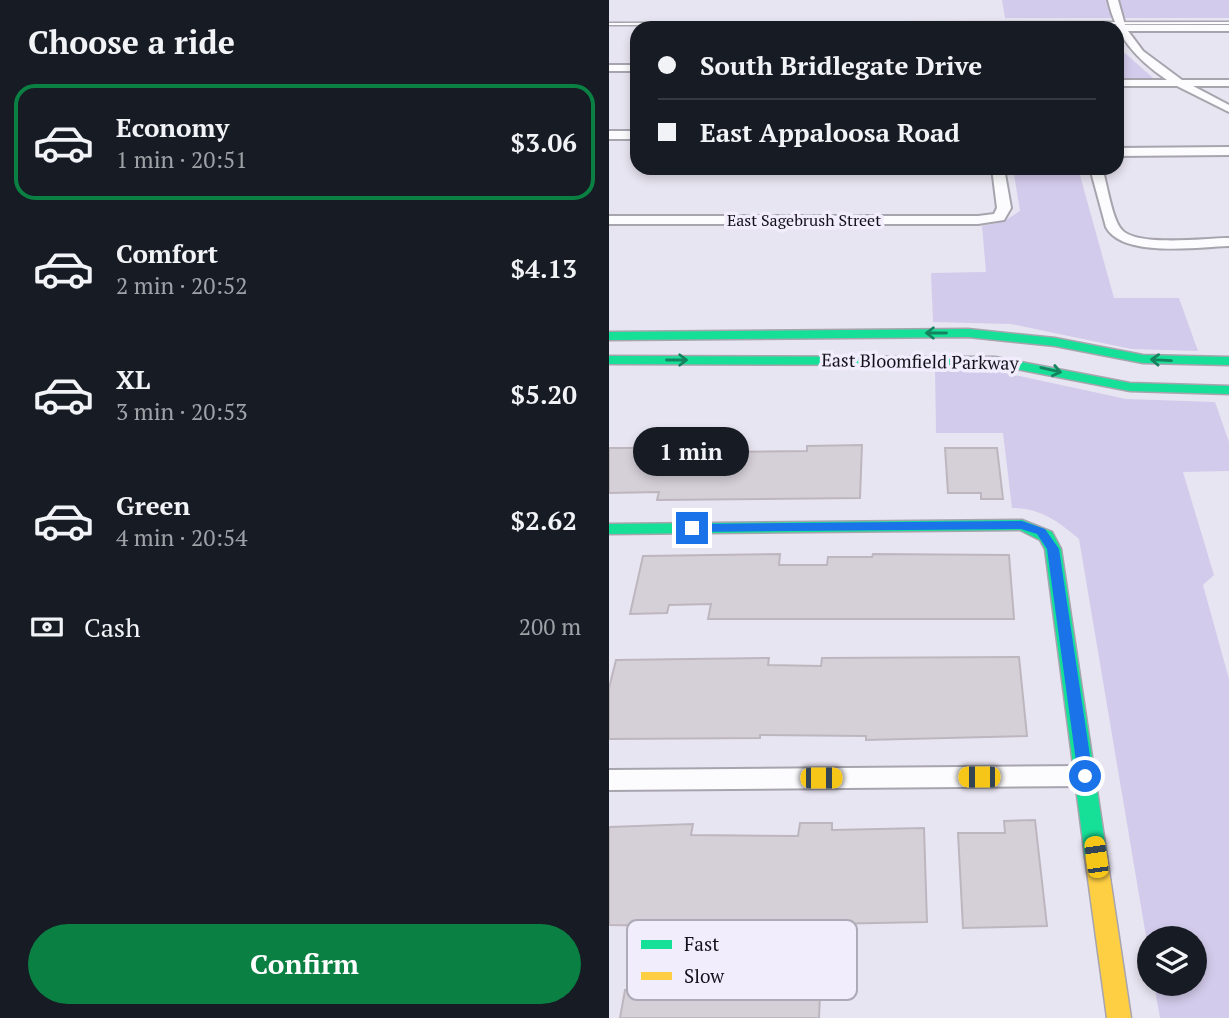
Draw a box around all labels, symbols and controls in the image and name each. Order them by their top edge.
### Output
text: Choose a ride [28,21,235,63]
text: South Bridlegate Drive [700,48,982,82]
text: Economy [116,110,229,144]
icon: car [32,111,95,174]
text: East Appaloosa Road [700,115,960,149]
text: $3.06 [511,125,577,159]
text: 1 min · 20:51 [116,144,248,175]
street label: East Sagebrush Street [727,209,881,231]
text: Comfort [116,236,218,270]
icon: car [32,237,95,300]
text: $4.13 [511,251,577,285]
text: 2 min · 20:52 [116,270,248,301]
one-way arrow [924,327,947,340]
street label: East Bloomfield Parkway [821,347,1020,375]
one-way arrow [665,353,688,367]
one-way arrow [1150,354,1173,367]
text: XL [116,362,150,396]
icon: car [32,363,95,426]
one-way arrow [1039,363,1062,377]
text: $5.20 [511,377,577,411]
text: 3 min · 20:53 [116,396,248,427]
callout: 1 min [634,426,750,476]
text: 1 min [660,436,722,467]
text: Green [116,488,190,522]
icon: car [32,489,95,552]
text: $2.62 [511,503,577,537]
route end [676,512,708,544]
text: 4 min · 20:54 [116,522,248,553]
icon: cash [28,608,66,646]
text: Cash [84,610,140,644]
text: 200 m [519,611,581,642]
route start [1069,760,1101,792]
car [959,767,1001,788]
car [801,768,843,789]
car [1083,835,1110,879]
legend [627,920,857,1000]
button: Confirm [28,924,581,1004]
map controls [1137,926,1207,996]
button: layers [1137,926,1207,996]
text: Fast [684,931,719,956]
text: Slow [684,963,725,988]

